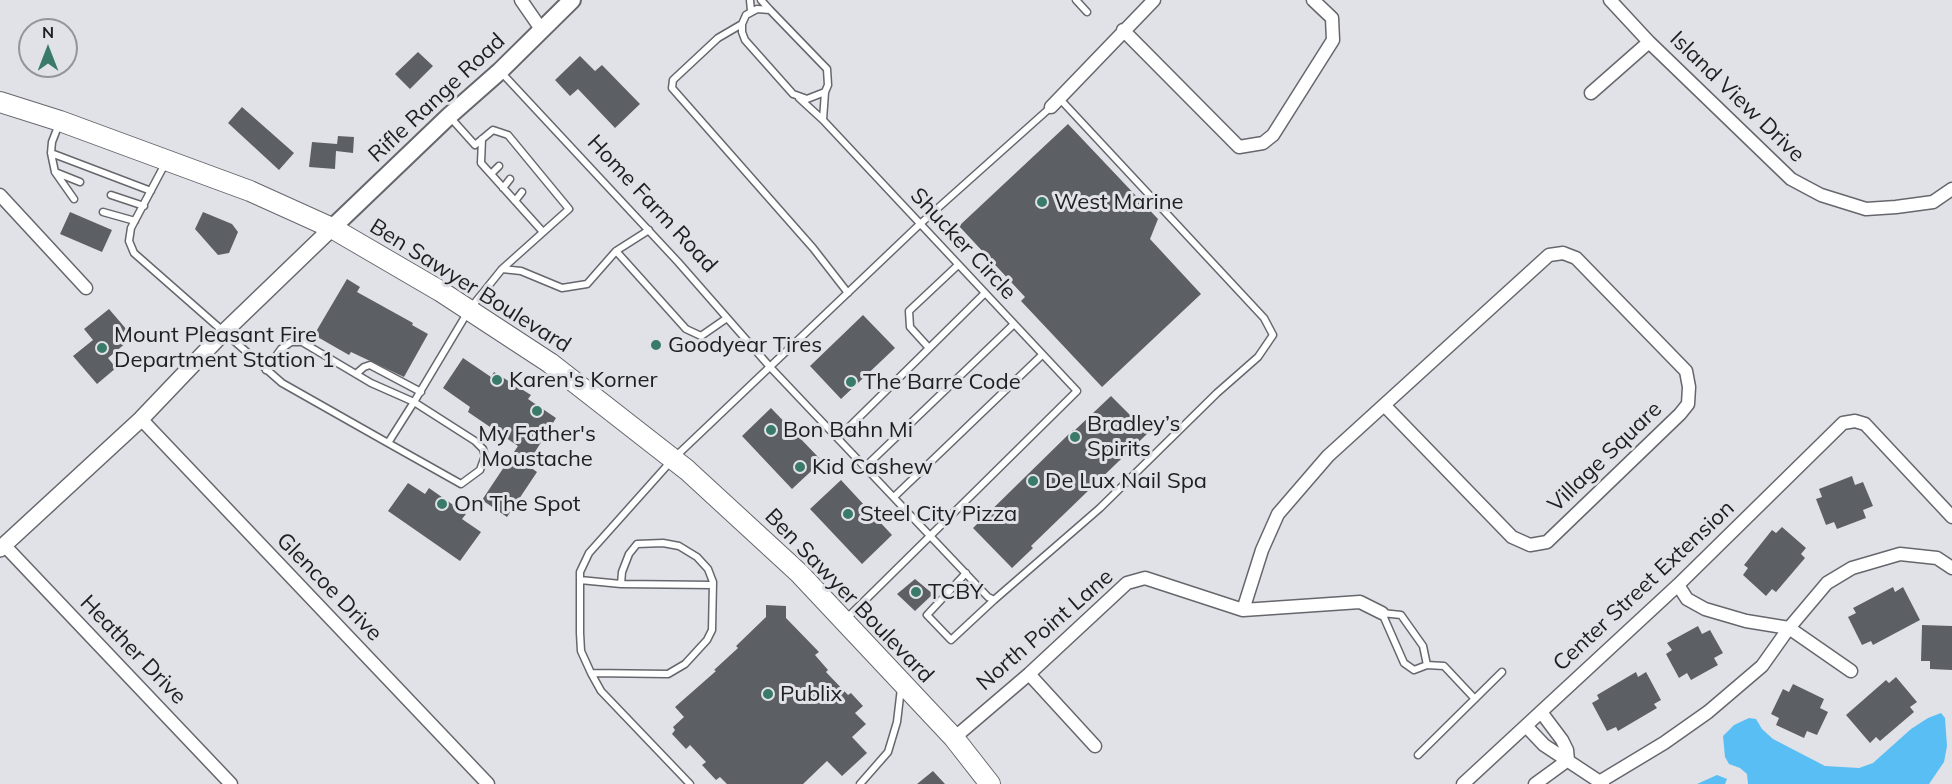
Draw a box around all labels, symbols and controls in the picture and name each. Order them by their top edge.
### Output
north arrow [18,18,78,78]
text: N [42,22,54,42]
street label: Island View Drive [1664,26,1810,168]
street label: Rifle Range Road [363,28,511,168]
street label: Home Farm Road [581,130,723,278]
street label: Shucker Circle [905,183,1021,305]
place label: West Marine [1054,189,1184,215]
marker: West Marine [1035,195,1049,209]
street label: Ben Sawyer Boulevard [365,213,575,359]
place label: Mount Pleasant Fire Department Station 1 [114,322,335,374]
place label: Goodyear Tires [668,332,822,358]
marker: Goodyear Tires [649,338,663,352]
marker: Mount Pleasant Fire Department Station 1 [95,341,109,355]
place label: Karen's Korner [509,367,657,393]
place label: The Barre Code [863,369,1021,395]
marker: Karen's Korner [490,373,504,387]
marker: The Barre Code [844,375,858,389]
street label: Village Square [1543,396,1667,518]
marker: My Father's Moustache [530,404,544,418]
place label: Bradley’s Spirits [1087,411,1180,463]
place label: Bon Bahn Mi [783,417,913,443]
place label: My Father's Moustache [478,421,596,472]
marker: Bon Bahn Mi [764,423,778,437]
marker: Bradley’s Spirits [1068,430,1082,444]
place label: Kid Cashew [812,454,933,480]
marker: Kid Cashew [793,460,807,474]
place label: De Lux Nail Spa [1045,468,1207,494]
marker: De Lux Nail Spa [1026,474,1040,488]
place label: On The Spot [454,491,581,517]
street label: Center Street Extension [1548,495,1740,677]
marker: On The Spot [435,497,449,511]
place label: Steel City Pizza [860,501,1017,527]
street label: Ben Sawyer Boulevard [759,503,939,689]
marker: Steel City Pizza [841,507,855,521]
street label: Glencoe Drive [271,527,387,647]
street label: North Point Lane [971,564,1119,696]
place label: TCBY [928,579,983,605]
marker: TCBY [909,585,923,599]
street label: Heather Drive [74,590,192,710]
place label: Publix [780,681,842,707]
marker: Publix [761,687,775,701]

